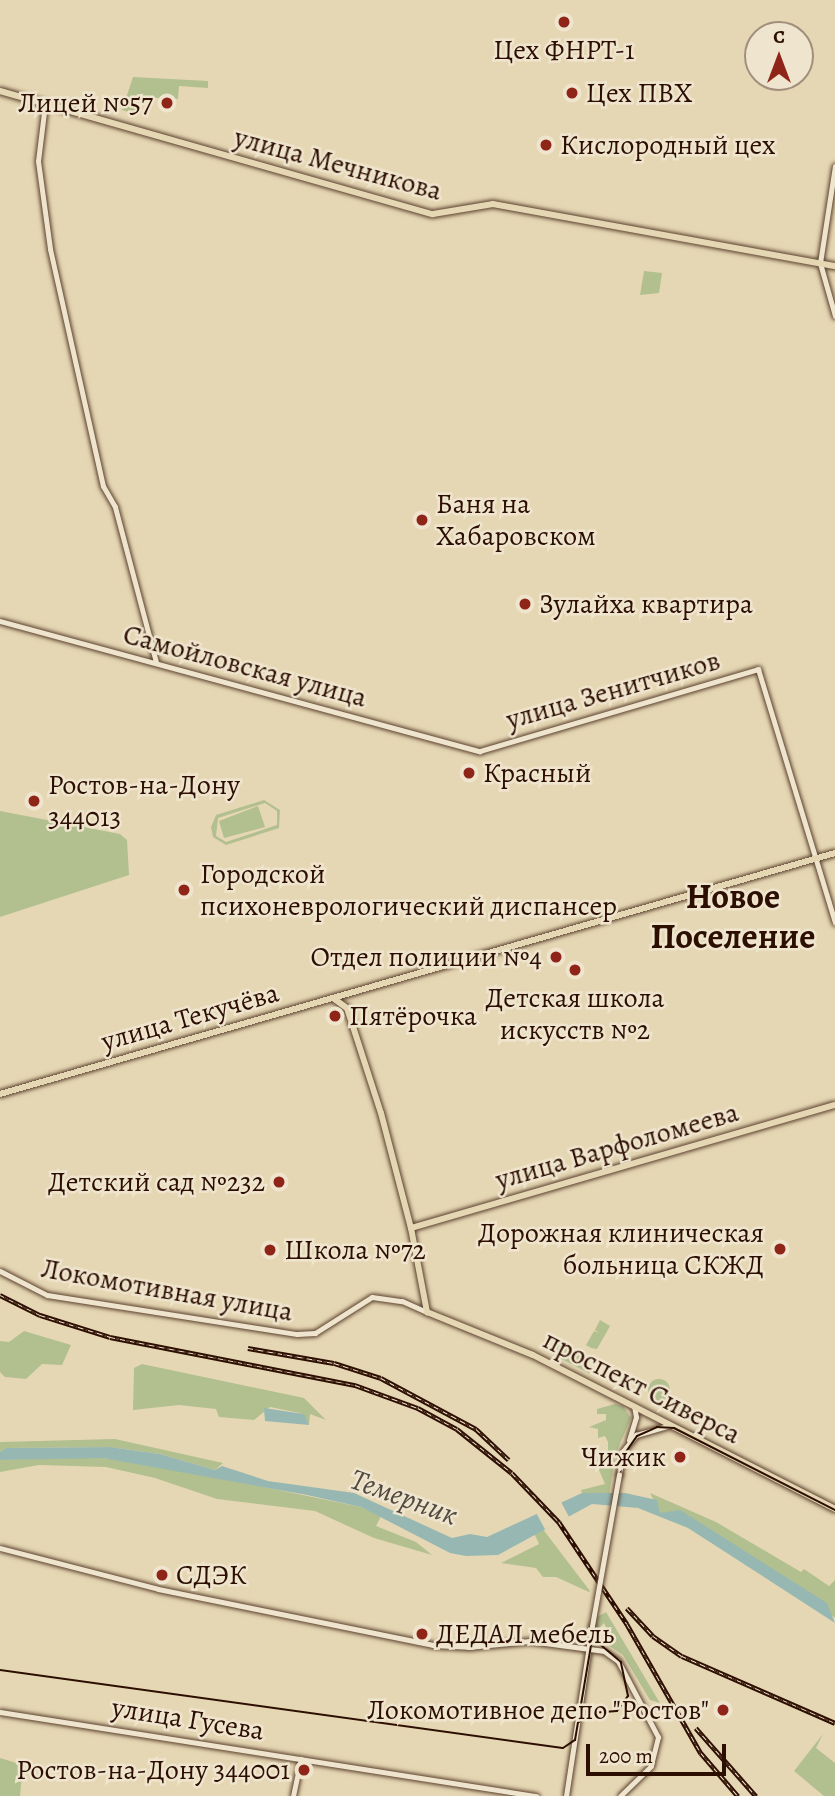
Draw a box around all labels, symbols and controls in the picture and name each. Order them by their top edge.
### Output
marker: Цех ФНРТ-1 [556,14,572,30]
north arrow [744,21,814,91]
text: С [773,24,785,50]
place label: Цех ФНРТ-1 [493,33,635,67]
place label: Цех ПВХ [586,76,692,110]
marker: Цех ПВХ [564,85,580,101]
place label: Лицей №57 [18,86,153,120]
marker: Лицей №57 [159,95,175,111]
street label: улица Мечникова [231,120,445,208]
place label: Кислородный цех [560,128,776,162]
marker: Кислородный цех [538,137,554,153]
place label: Баня на Хабаровском [436,487,596,553]
marker: Баня на Хабаровском [414,512,430,528]
place label: Зулайха квартира [539,587,753,621]
marker: Зулайха квартира [517,596,533,612]
street label: Самойловская улица [120,617,370,715]
street label: улица Зенитчиков [502,643,724,737]
place label: Красный [483,756,591,790]
marker: Красный [461,765,477,781]
place label: Ростов-на-Дону 344013 [48,768,240,834]
marker: Ростов-на-Дону 344013 [26,793,42,809]
place label: Городской психоневрологический диспансер [200,857,617,923]
district label: Новое Поселение [651,875,815,957]
marker: Городской психоневрологический диспансер [174,880,194,900]
place label: Отдел полиции №4 [311,940,542,974]
marker: Отдел полиции №4 [548,949,564,965]
marker: Детская школа искусств №2 [567,962,583,978]
street label: улица Текучёва [97,976,283,1058]
place label: Детская школа искусств №2 [485,981,665,1047]
place label: Пятёрочка [349,999,477,1033]
marker: Пятёрочка [327,1008,343,1024]
street label: улица Варфоломеева [492,1095,742,1197]
place label: Детский сад №232 [48,1165,265,1199]
marker: Детский сад №232 [271,1174,287,1190]
place label: Дорожная клиническая больница СКЖД [478,1216,764,1282]
place label: Школа №72 [284,1233,426,1267]
marker: Дорожная клиническая больница СКЖД [770,1239,790,1259]
marker: Школа №72 [262,1242,278,1258]
street label: Локомотивная улица [39,1251,295,1329]
street label: проспект Сиверса [538,1323,746,1451]
place label: Чижик [581,1440,666,1474]
marker: Чижик [672,1449,688,1465]
water label: Темерник [345,1461,463,1533]
place label: СДЭК [176,1558,247,1592]
marker: СДЭК [154,1567,170,1583]
place label: ДЕДАЛ мебель [436,1617,614,1651]
marker: ДЕДАЛ мебель [414,1626,430,1642]
street label: улица Гусева [109,1690,267,1748]
place label: Локомотивное депо "Ростов" [367,1693,709,1727]
marker: Локомотивное депо "Ростов" [715,1702,731,1718]
scale bar [590,1730,730,1774]
text: 200 m [599,1742,653,1770]
place label: Ростов-на-Дону 344001 [16,1753,290,1787]
marker: Ростов-на-Дону 344001 [296,1762,312,1778]

